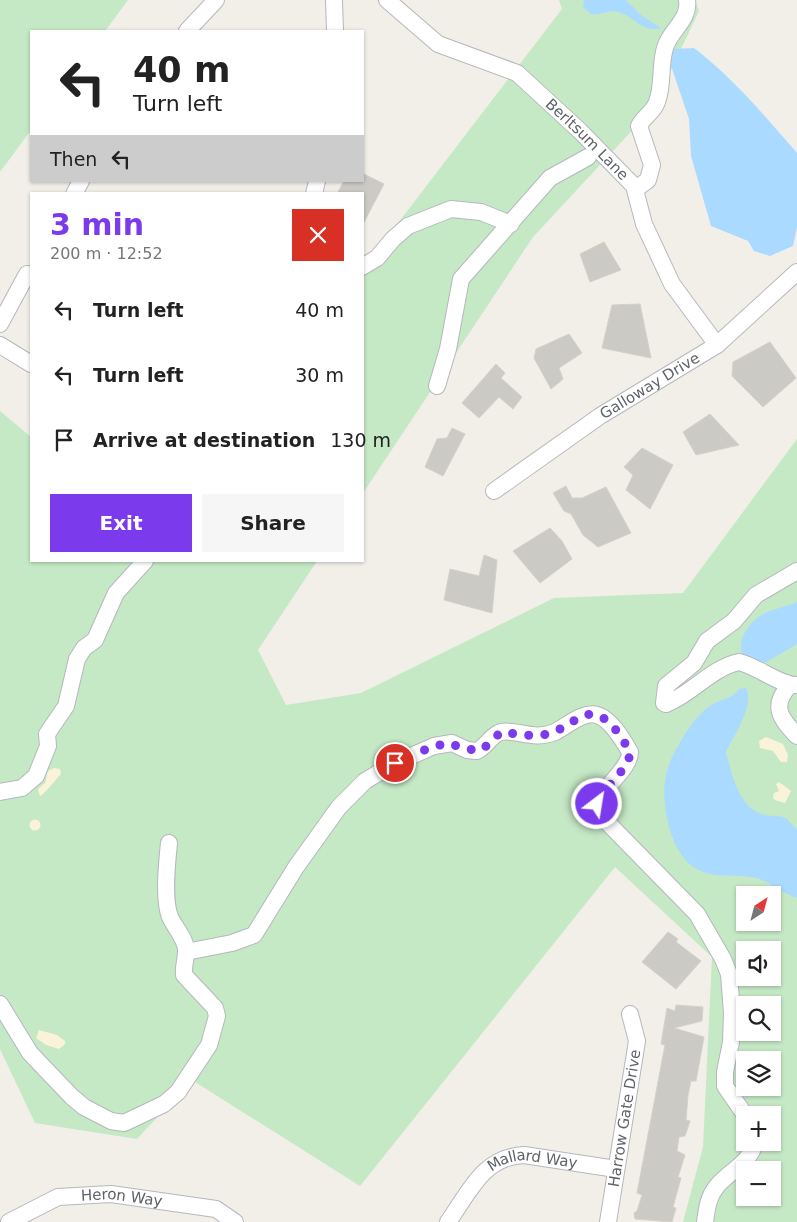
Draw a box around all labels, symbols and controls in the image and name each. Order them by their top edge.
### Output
icon: left [50,50,115,115]
text: 40 m [133,50,230,90]
text: Turn left [133,91,222,116]
street label: Berltsum Lane [542,95,632,184]
icon: left [107,145,135,173]
text: Then [50,148,97,170]
text: 3 min [50,207,144,242]
button: close [292,209,344,261]
text: 200 m · 12:52 [50,244,163,263]
icon: left [50,296,78,324]
text: Turn left [93,299,184,321]
text: 40 m [295,299,344,321]
street label: Galloway Drive [597,349,703,423]
icon: left [50,361,78,389]
text: Turn left [93,364,184,386]
text: 30 m [295,364,344,386]
icon: arrive [50,426,78,454]
text: Arrive at destination [93,429,315,451]
text: 130 m [330,429,391,451]
button: Exit [50,494,192,552]
button: Share [202,494,344,552]
pin [374,742,416,784]
icon: arrive [381,749,409,777]
position arrow [570,777,622,829]
north arrow [736,886,781,931]
map controls [736,886,781,1206]
button: sound [736,941,781,986]
button: search [736,996,781,1041]
street label: Harrow Gate Drive [605,1048,645,1188]
button: layers [736,1051,781,1096]
button: + [736,1106,781,1151]
street label: Mallard Way [484,1146,579,1175]
button: − [736,1161,781,1206]
street label: Heron Way [81,1185,164,1210]

